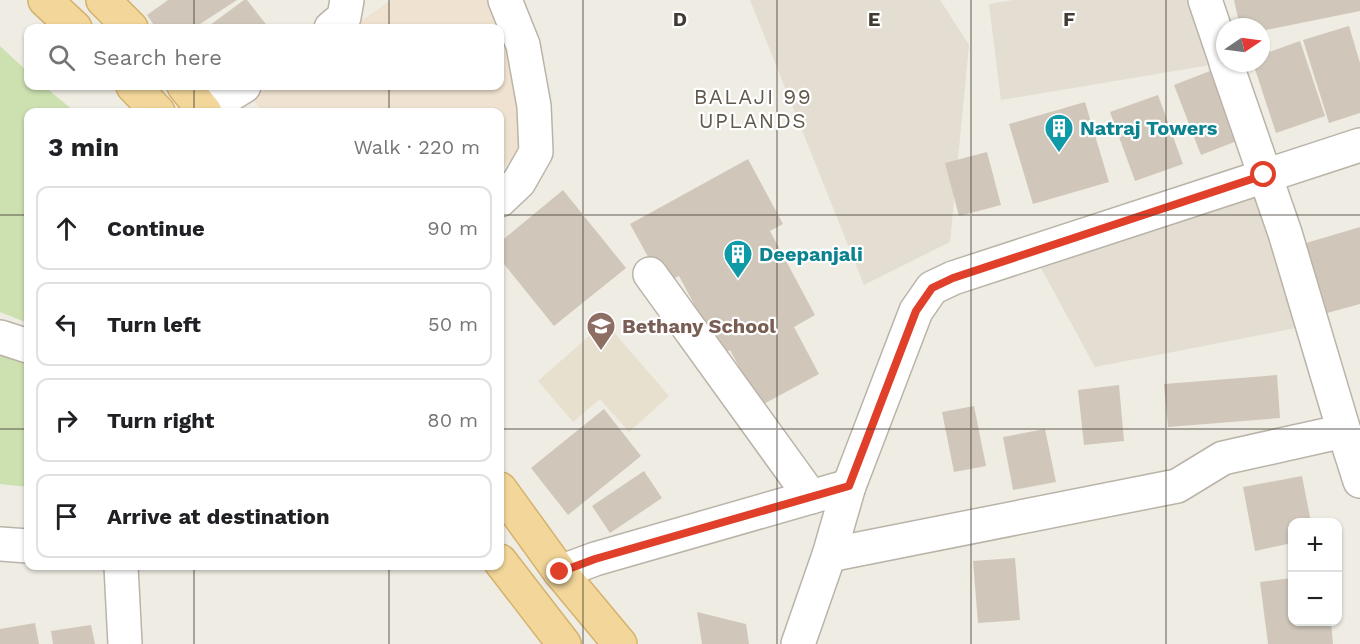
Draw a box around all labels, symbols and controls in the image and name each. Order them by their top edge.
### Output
text: D [673,7,687,31]
text: E [868,7,880,31]
text: F [1063,7,1075,31]
north arrow [1216,18,1270,72]
search box [24,24,504,90]
icon: search [45,41,78,74]
text: Search here [93,45,222,70]
district label: BALAJI 99 UPLANDS [694,84,812,133]
building icon: Natraj Towers [1043,112,1075,154]
place label: Natraj Towers [1080,116,1218,140]
text: 3 min [48,132,119,162]
text: Walk · 220 m [353,135,480,159]
route start [1250,161,1276,187]
icon: ahead [50,212,83,245]
text: Continue [107,216,205,241]
text: 90 m [427,216,478,240]
building icon: Deepanjali [722,238,754,280]
place label: Deepanjali [759,242,863,266]
icon: left [50,308,83,341]
school or university icon: Bethany School [585,310,617,352]
text: Turn left [107,312,201,337]
text: 50 m [428,312,478,336]
place label: Bethany School [622,314,776,338]
icon: right [50,404,83,437]
text: Turn right [107,408,214,433]
text: 80 m [427,408,478,432]
icon: arrive [50,500,83,533]
text: Arrive at destination [107,504,330,529]
map controls [1288,518,1342,626]
button: + [1288,518,1342,572]
route end [546,558,572,584]
button: − [1288,572,1342,626]

